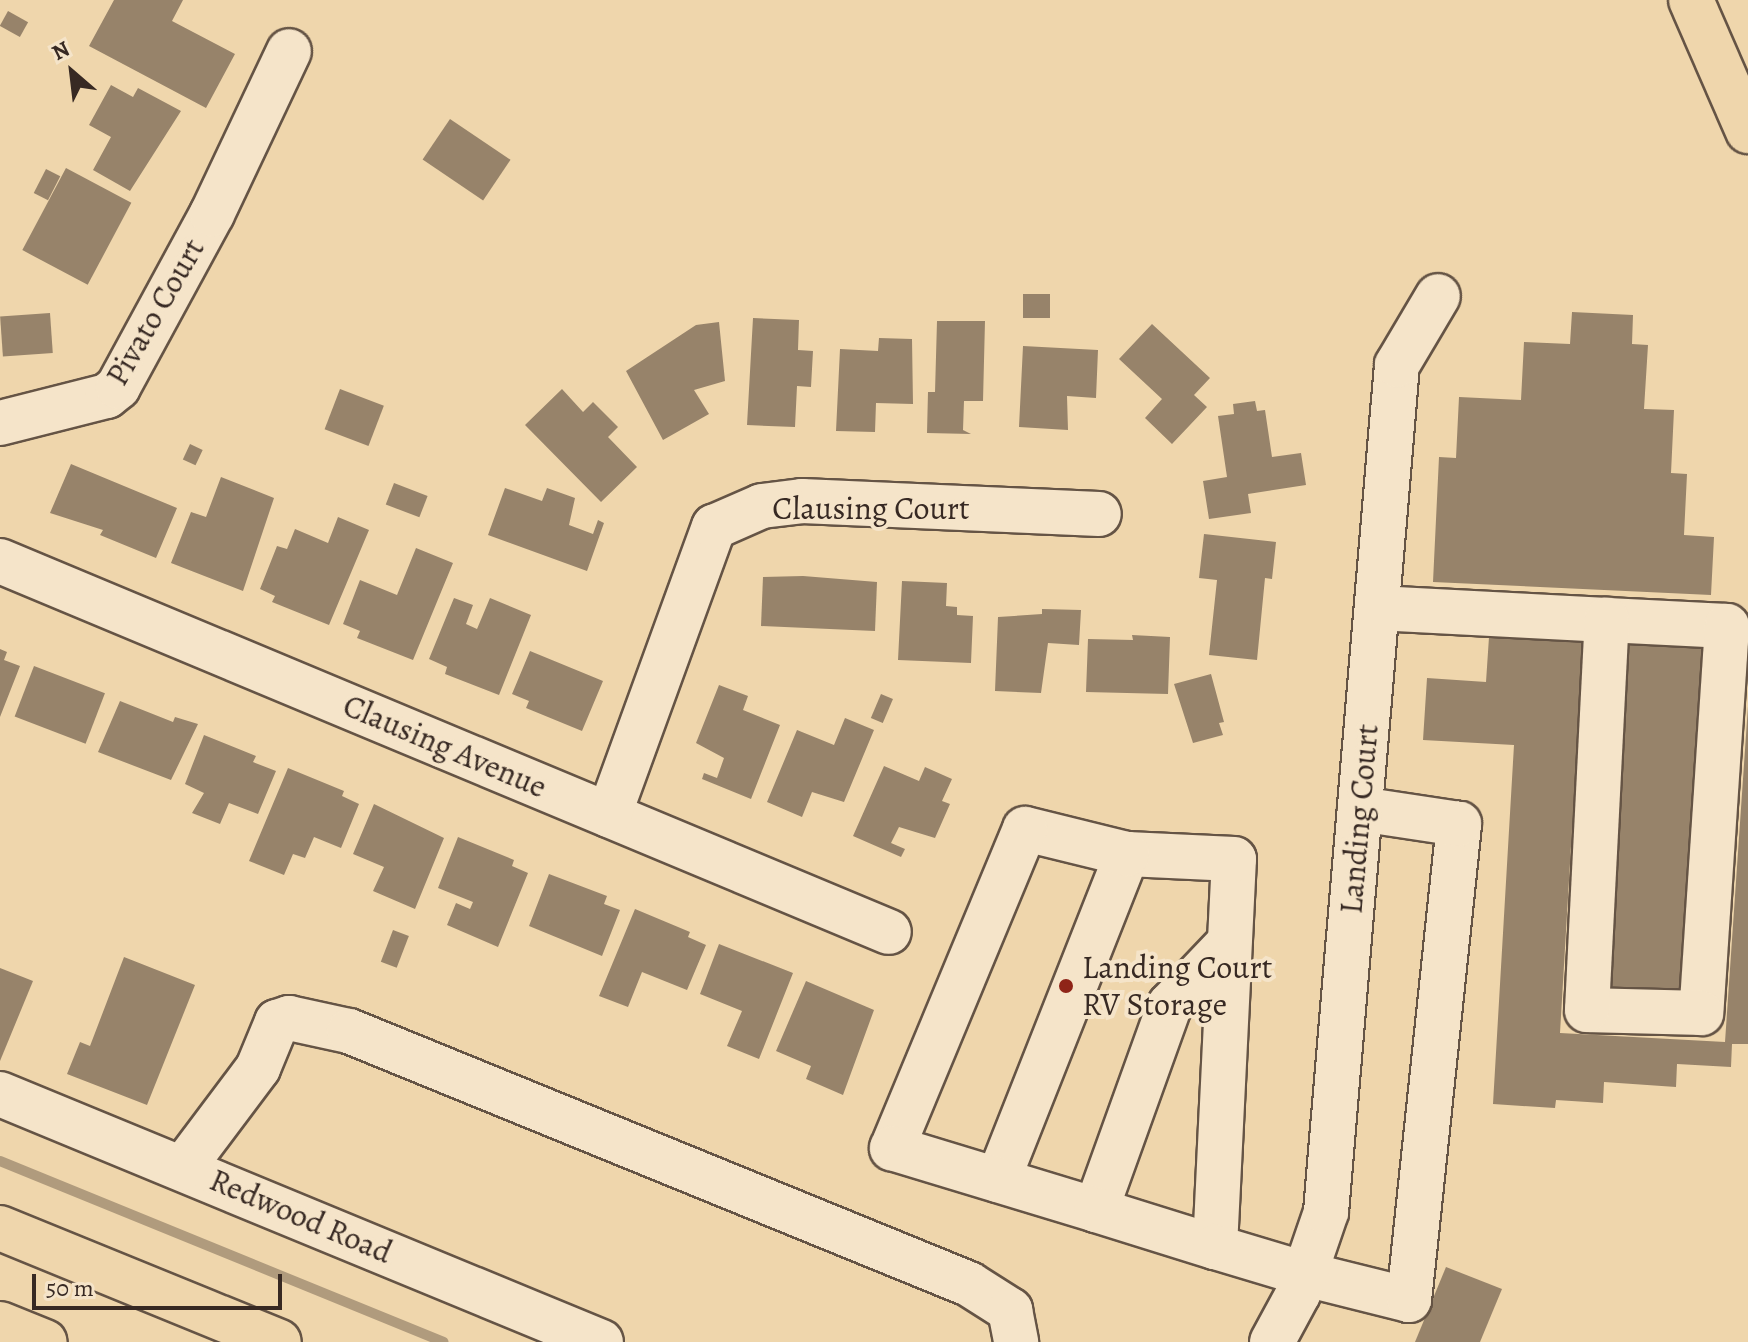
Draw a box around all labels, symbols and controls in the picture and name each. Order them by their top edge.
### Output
north arrow [32,32,112,112]
text: N [47,34,75,68]
street label: Pivato Court [98,232,212,392]
street label: Clausing Court [772,489,970,527]
street label: Clausing Avenue [338,686,552,806]
street label: Landing Court [1332,723,1386,915]
place label: Landing Court RV Storage [1082,949,1272,1024]
marker: Landing Court RV Storage [1057,977,1075,995]
street label: Redwood Road [204,1160,398,1272]
scale bar [36,1258,286,1308]
text: 50 m [46,1272,94,1304]

